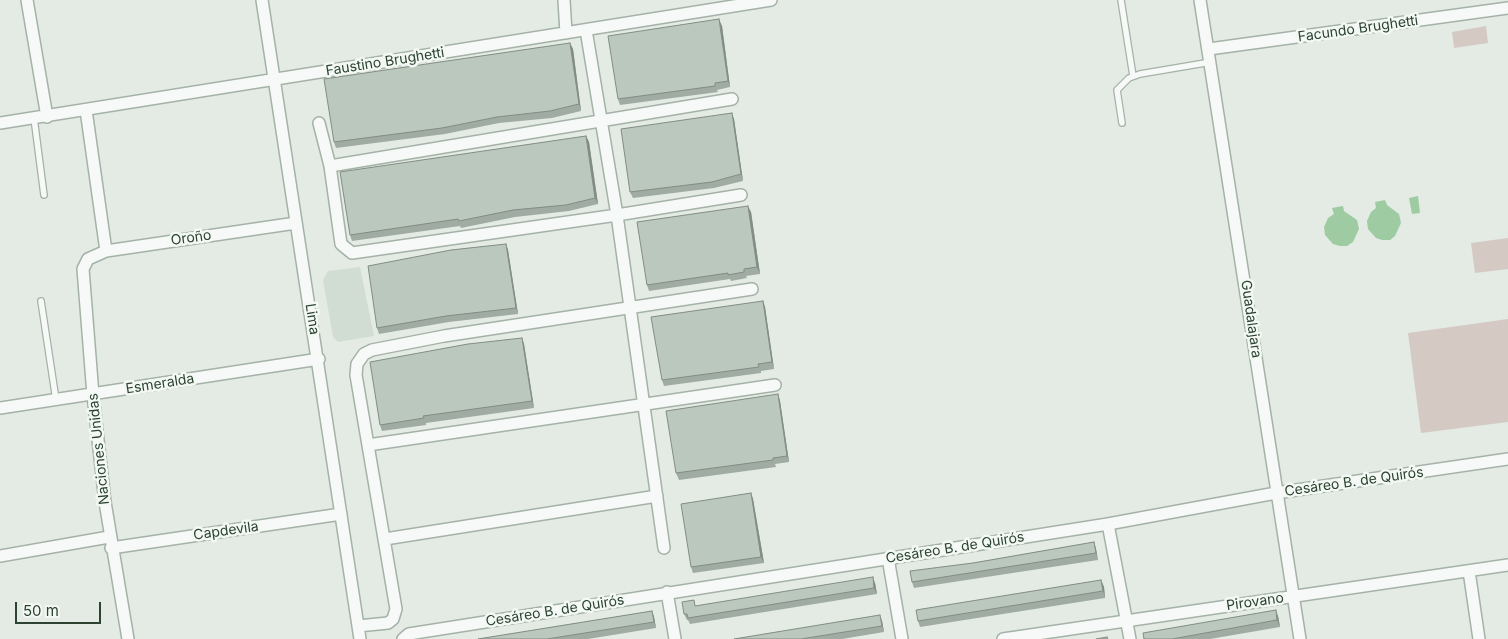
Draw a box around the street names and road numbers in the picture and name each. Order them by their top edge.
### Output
street label: Facundo Brughetti [1297,12,1419,46]
street label: Faustino Brughetti [324,44,446,80]
street label: Oroño [170,227,212,249]
street label: Guadalajara [1237,279,1265,359]
street label: Lima [301,302,323,336]
street label: Esmeralda [125,370,195,398]
street label: Naciones Unidas [85,393,113,505]
street label: Cesáreo B. de Quirós [1283,464,1425,500]
street label: Capdevila [192,518,260,544]
street label: Cesáreo B. de Quirós [884,529,1026,567]
street label: Pirovano [1225,590,1285,614]
street label: Cesáreo B. de Quirós [484,592,626,630]

